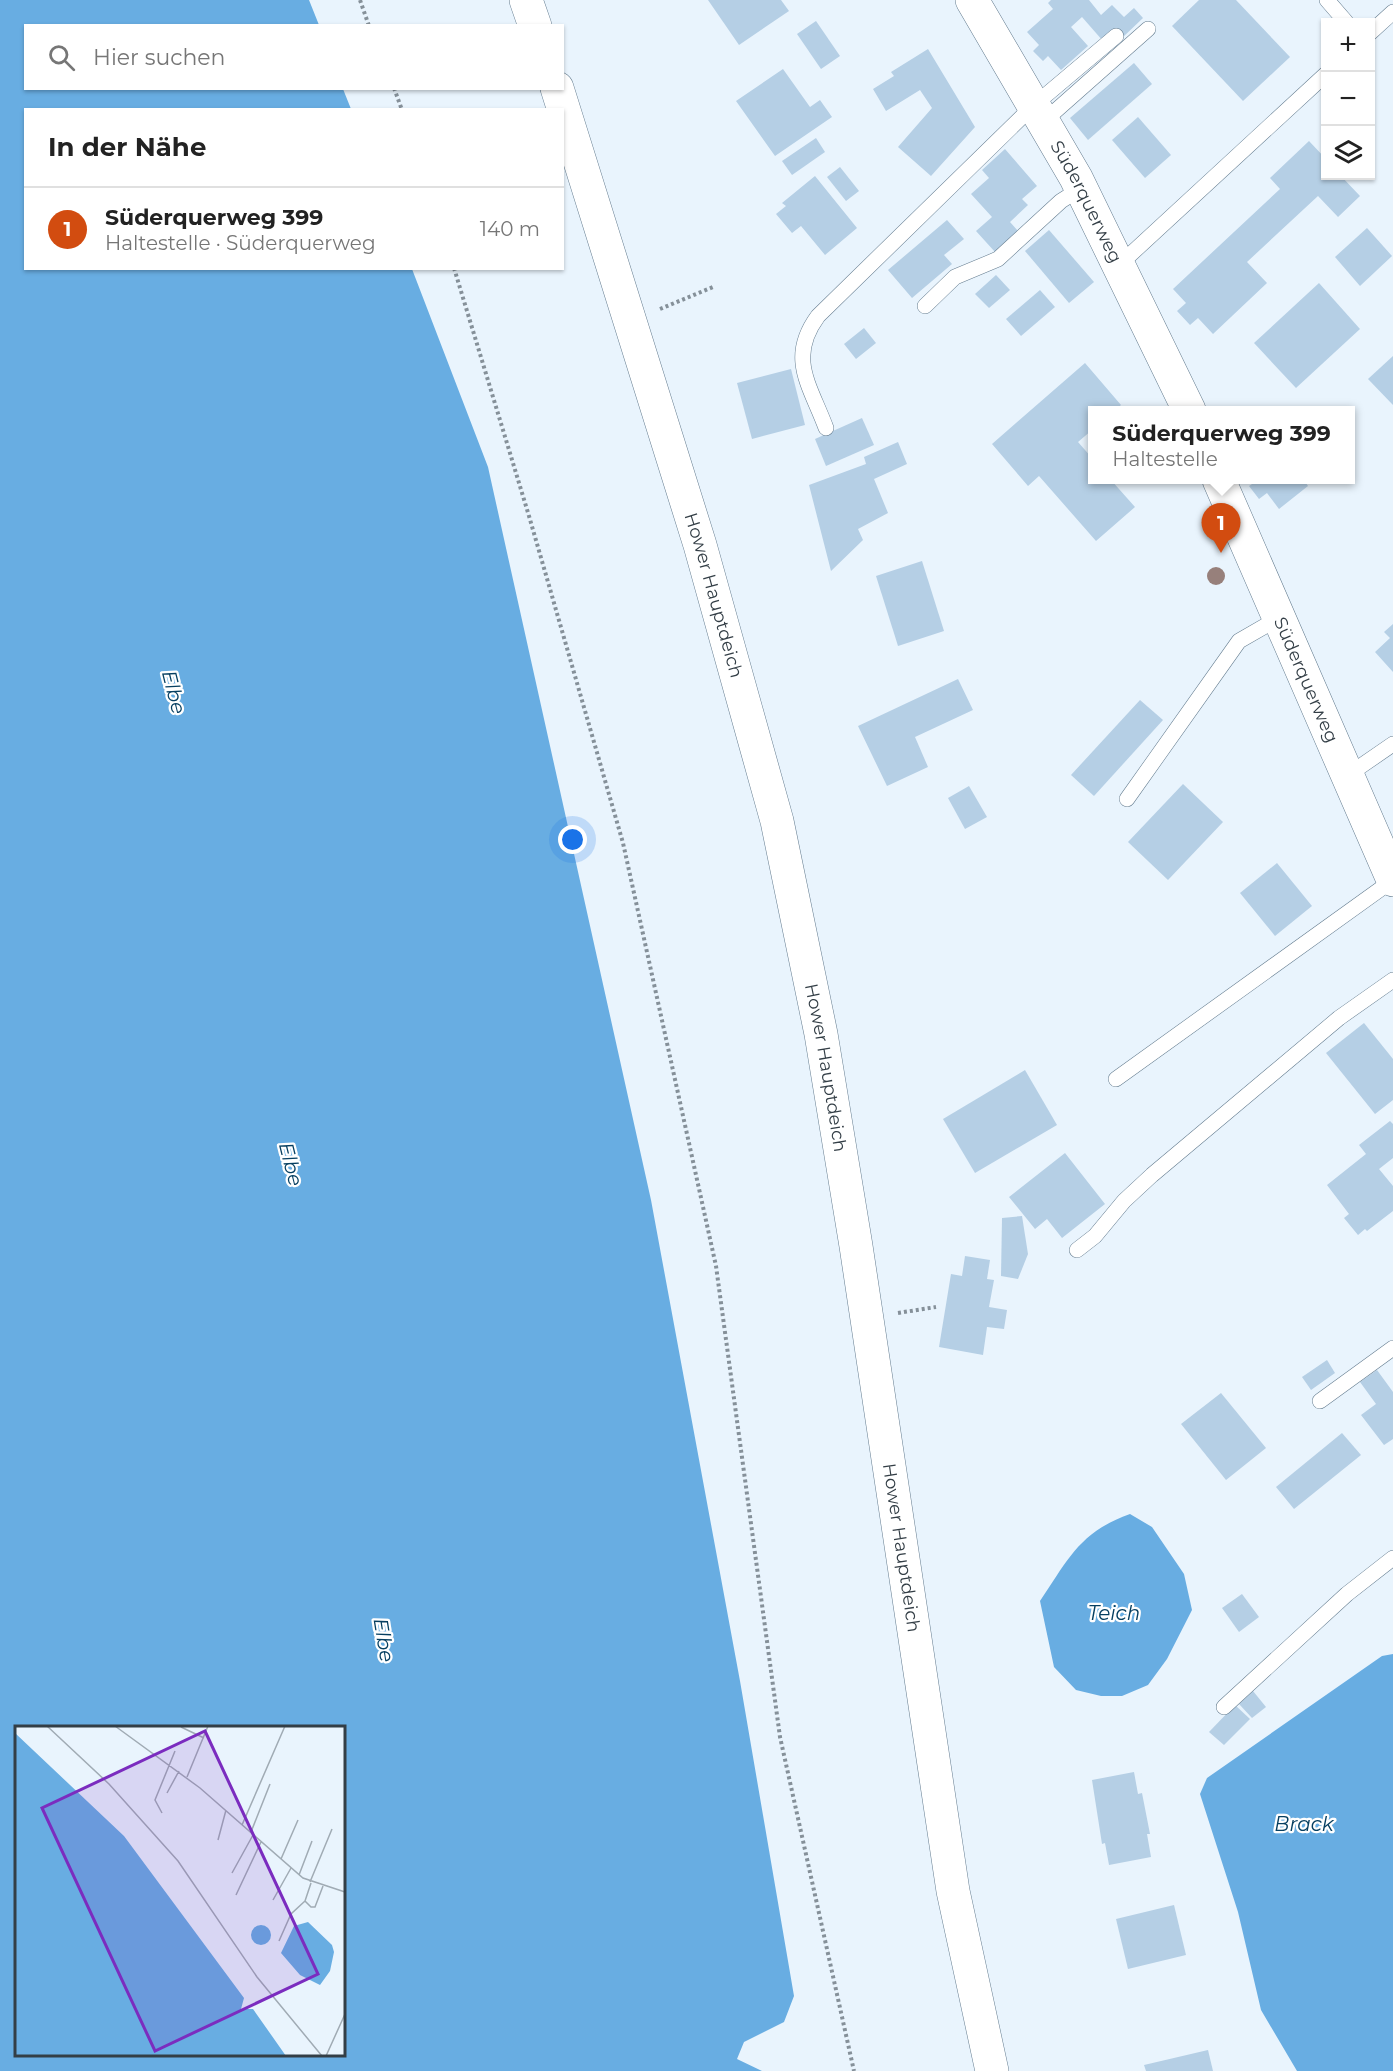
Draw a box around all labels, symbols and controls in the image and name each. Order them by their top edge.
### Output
map controls [1321,18,1375,180]
button: + [1321,18,1375,72]
search box [24,24,564,90]
icon: search [45,41,78,74]
text: Hier suchen [93,44,225,71]
button: − [1321,72,1375,126]
button: layers [1321,126,1375,180]
text: In der Nähe [48,131,206,163]
street label: Süderquerweg [1046,137,1127,267]
text: Süderquerweg 399 [105,204,323,231]
text: 1 [64,217,71,241]
text: 140 m [480,217,540,241]
text: Haltestelle · Süderquerweg [105,231,376,255]
popup [1088,406,1355,484]
text: Süderquerweg 399 [1112,420,1331,447]
text: Haltestelle [1112,447,1218,471]
pin: 1 [1202,504,1240,553]
street label: Hower Hauptdeich [680,510,748,680]
street label: Süderquerweg [1269,614,1343,746]
water label: Elbe [157,668,191,716]
your location [558,825,587,854]
street label: Hower Hauptdeich [800,982,851,1154]
water label: Elbe [274,1140,308,1188]
street label: Hower Hauptdeich [878,1462,925,1634]
water label: Teich [1088,1601,1140,1625]
water label: Elbe [369,1616,399,1664]
inset map [15,1726,345,2056]
water label: Brack [1274,1812,1335,1836]

